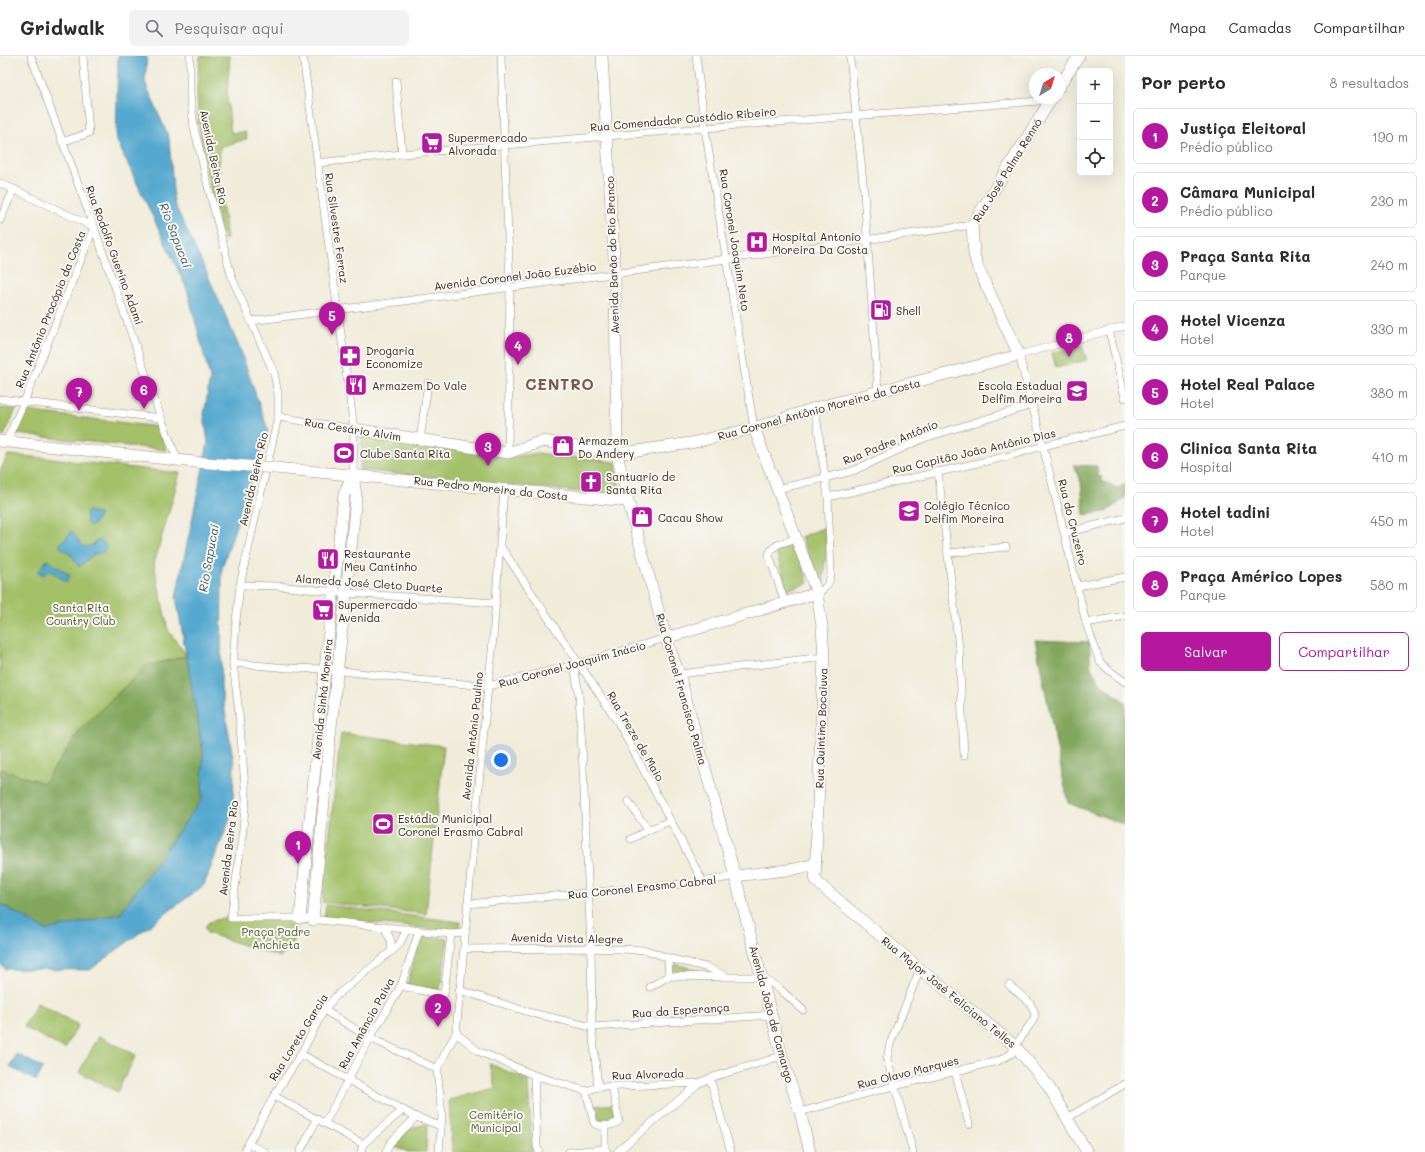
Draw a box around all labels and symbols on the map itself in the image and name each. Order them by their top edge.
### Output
north arrow [1029,68,1065,104]
street label: Rua Comendador Custódio Ribeiro [589,103,777,135]
street label: Avenida Beira Rio [197,109,231,206]
street label: Rua José Palma Rennó [969,115,1045,225]
supermarket icon: Supermercado Alvorada [419,130,445,156]
place label: Supermercado Alvorada [448,130,528,158]
street label: Rua Coronel Joaquim Neto [716,168,754,312]
street label: Rua Silvestre Ferraz [322,172,352,284]
street label: Avenida Barão do Rio Branco [602,175,622,334]
street label: Rua Rodolfo Guerino Adami [83,183,147,327]
water label: Rio Sapucaí [156,200,196,270]
street label: Rua Antônio Procópio da Costa [11,228,89,390]
hospital icon: Hospital Antonio Moreira Da Costa [744,229,770,255]
place label: Hospital Antonio Moreira Da Costa [772,229,868,257]
street label: Avenida Coronel João Euzébio [433,259,597,293]
fuel station icon: Shell [868,297,894,323]
pin: 5 [319,302,345,335]
place label: Shell [896,303,921,318]
pin: 8 [1056,324,1082,357]
pin: 4 [505,332,531,365]
pharmacy icon: Drogaria Economize [337,343,363,369]
place label: Drogaria Economize [366,343,423,371]
restaurant icon: Armazem Do Vale [343,372,369,398]
district label: CENTRO [525,374,595,394]
street label: Rua Coronel Antônio Moreira da Costa [716,375,922,443]
pin: 6 [131,376,157,409]
pin: 7 [66,378,92,411]
place label: Armazem Do Vale [372,378,467,393]
place label: Escola Estadual Delfim Moreira [978,378,1062,406]
school or university icon: Escola Estadual Delfim Moreira [1064,378,1090,404]
street label: Rua Cesário Alvim [304,414,402,444]
street label: Rua Padre Antônio [840,416,940,468]
street label: Rua Capitão João Antônio Dias [891,425,1057,477]
street label: Avenida Beira Rio [235,430,271,527]
pin: 3 [475,433,501,466]
shop icon: Armazem Do Andery [550,433,576,459]
place label: Armazem Do Andery [578,433,635,461]
sports icon: Clube Santa Rita [331,440,357,466]
place label: Clube Santa Rita [360,446,451,461]
church icon: Santuario de Santa Rita [578,469,604,495]
place label: Santuario de Santa Rita [606,469,676,497]
street label: Rua Pedro Moreira da Costa [413,472,569,504]
street label: Rua do Cruzeiro [1055,477,1091,567]
school or university icon: Colégio Técnico Delfim Moreira [896,498,922,524]
place label: Colégio Técnico Delfim Moreira [924,498,1010,526]
shop icon: Cacau Show [629,504,655,530]
place label: Cacau Show [658,510,723,525]
water label: Rio Sapucaí [194,522,222,593]
restaurant icon: Restaurante Meu Cantinho [315,546,341,572]
place label: Restaurante Meu Cantinho [344,546,417,574]
street label: Alameda José Cleto Duarte [295,570,444,596]
supermarket icon: Supermercado Avenida [310,597,336,623]
place label: Supermercado Avenida [338,597,418,625]
park label: Santa Rita Country Club [46,600,116,628]
street label: Rua Coronel Francisco Palma [653,611,711,767]
street label: Rua Coronel Joaquim Inácio [497,637,647,691]
street label: Avenida Sinhá Moreira [308,638,336,760]
street label: Rua Quintino Bocaiuva [811,667,831,789]
street label: Avenida Antônio Paulino [458,671,486,801]
street label: Rua Treze de Maio [604,688,668,784]
your location [491,750,511,770]
street label: Avenida Beira Rio [215,799,241,896]
sports icon: Estádio Municipal Coronel Erasmo Cabral [370,811,396,837]
place label: Estádio Municipal Coronel Erasmo Cabral [398,811,523,839]
pin: 1 [285,831,311,864]
street label: Rua Coronel Erasmo Cabral [567,872,717,902]
park label: Praça Padre Anchieta [242,924,311,952]
street label: Avenida Vista Alegre [510,930,624,946]
street label: Rua Major José Feliciano Telles [879,933,1019,1051]
street label: Avenida João de Camargo [746,944,798,1085]
street label: Rua Amâncio Paiva [335,975,397,1071]
street label: Rua Loreto Garcia [265,990,331,1083]
pin: 2 [425,994,451,1027]
street label: Rua da Esperança [632,999,730,1021]
street label: Rua Olavo Marques [856,1052,960,1092]
street label: Rua Alvorada [612,1065,685,1083]
park label: Cemitério Municipal [469,1107,523,1135]

